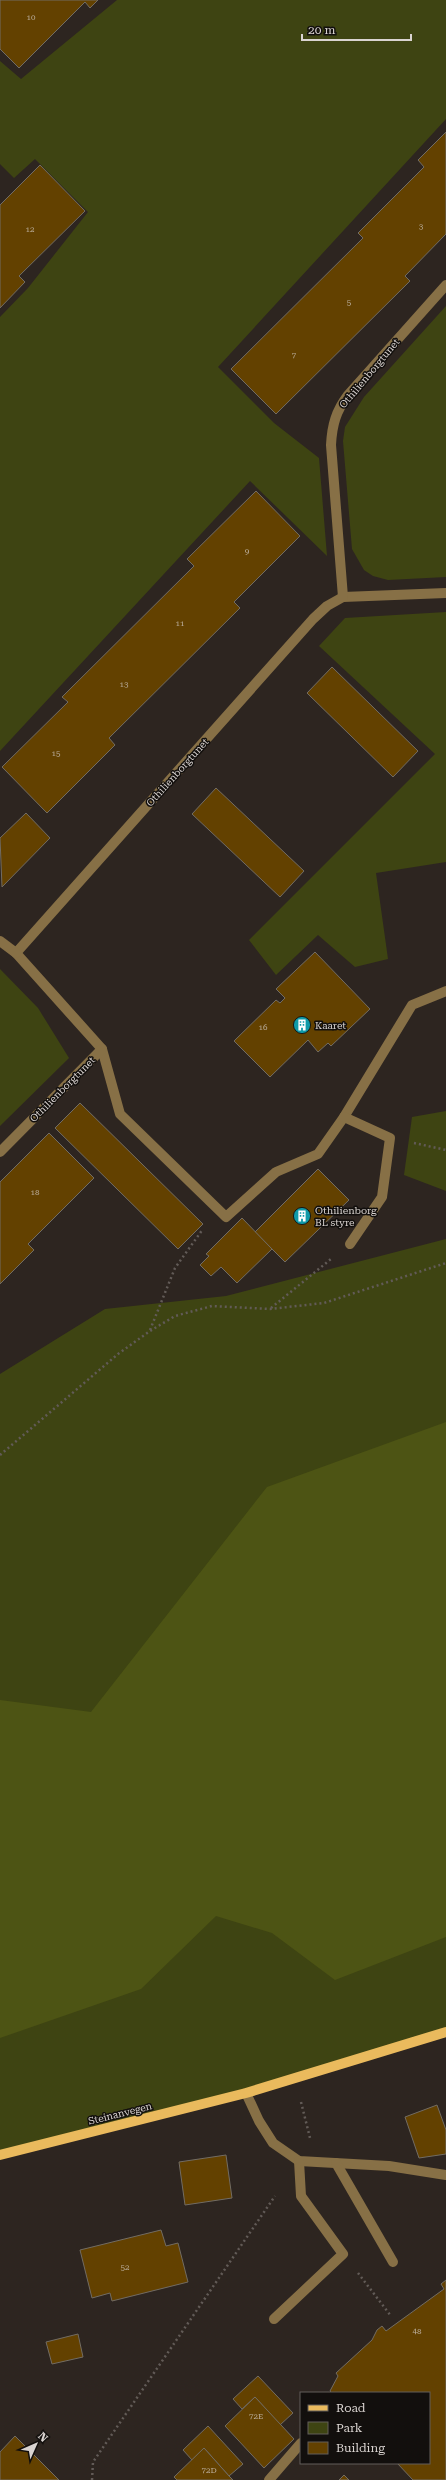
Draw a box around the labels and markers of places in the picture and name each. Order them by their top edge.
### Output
building icon: Kaaret [292,1015,312,1035]
place label: Kaaret [315,1020,346,1031]
place label: Othilienborg BL styre [315,1205,377,1228]
building icon: Othilienborg BL styre [292,1206,312,1226]

